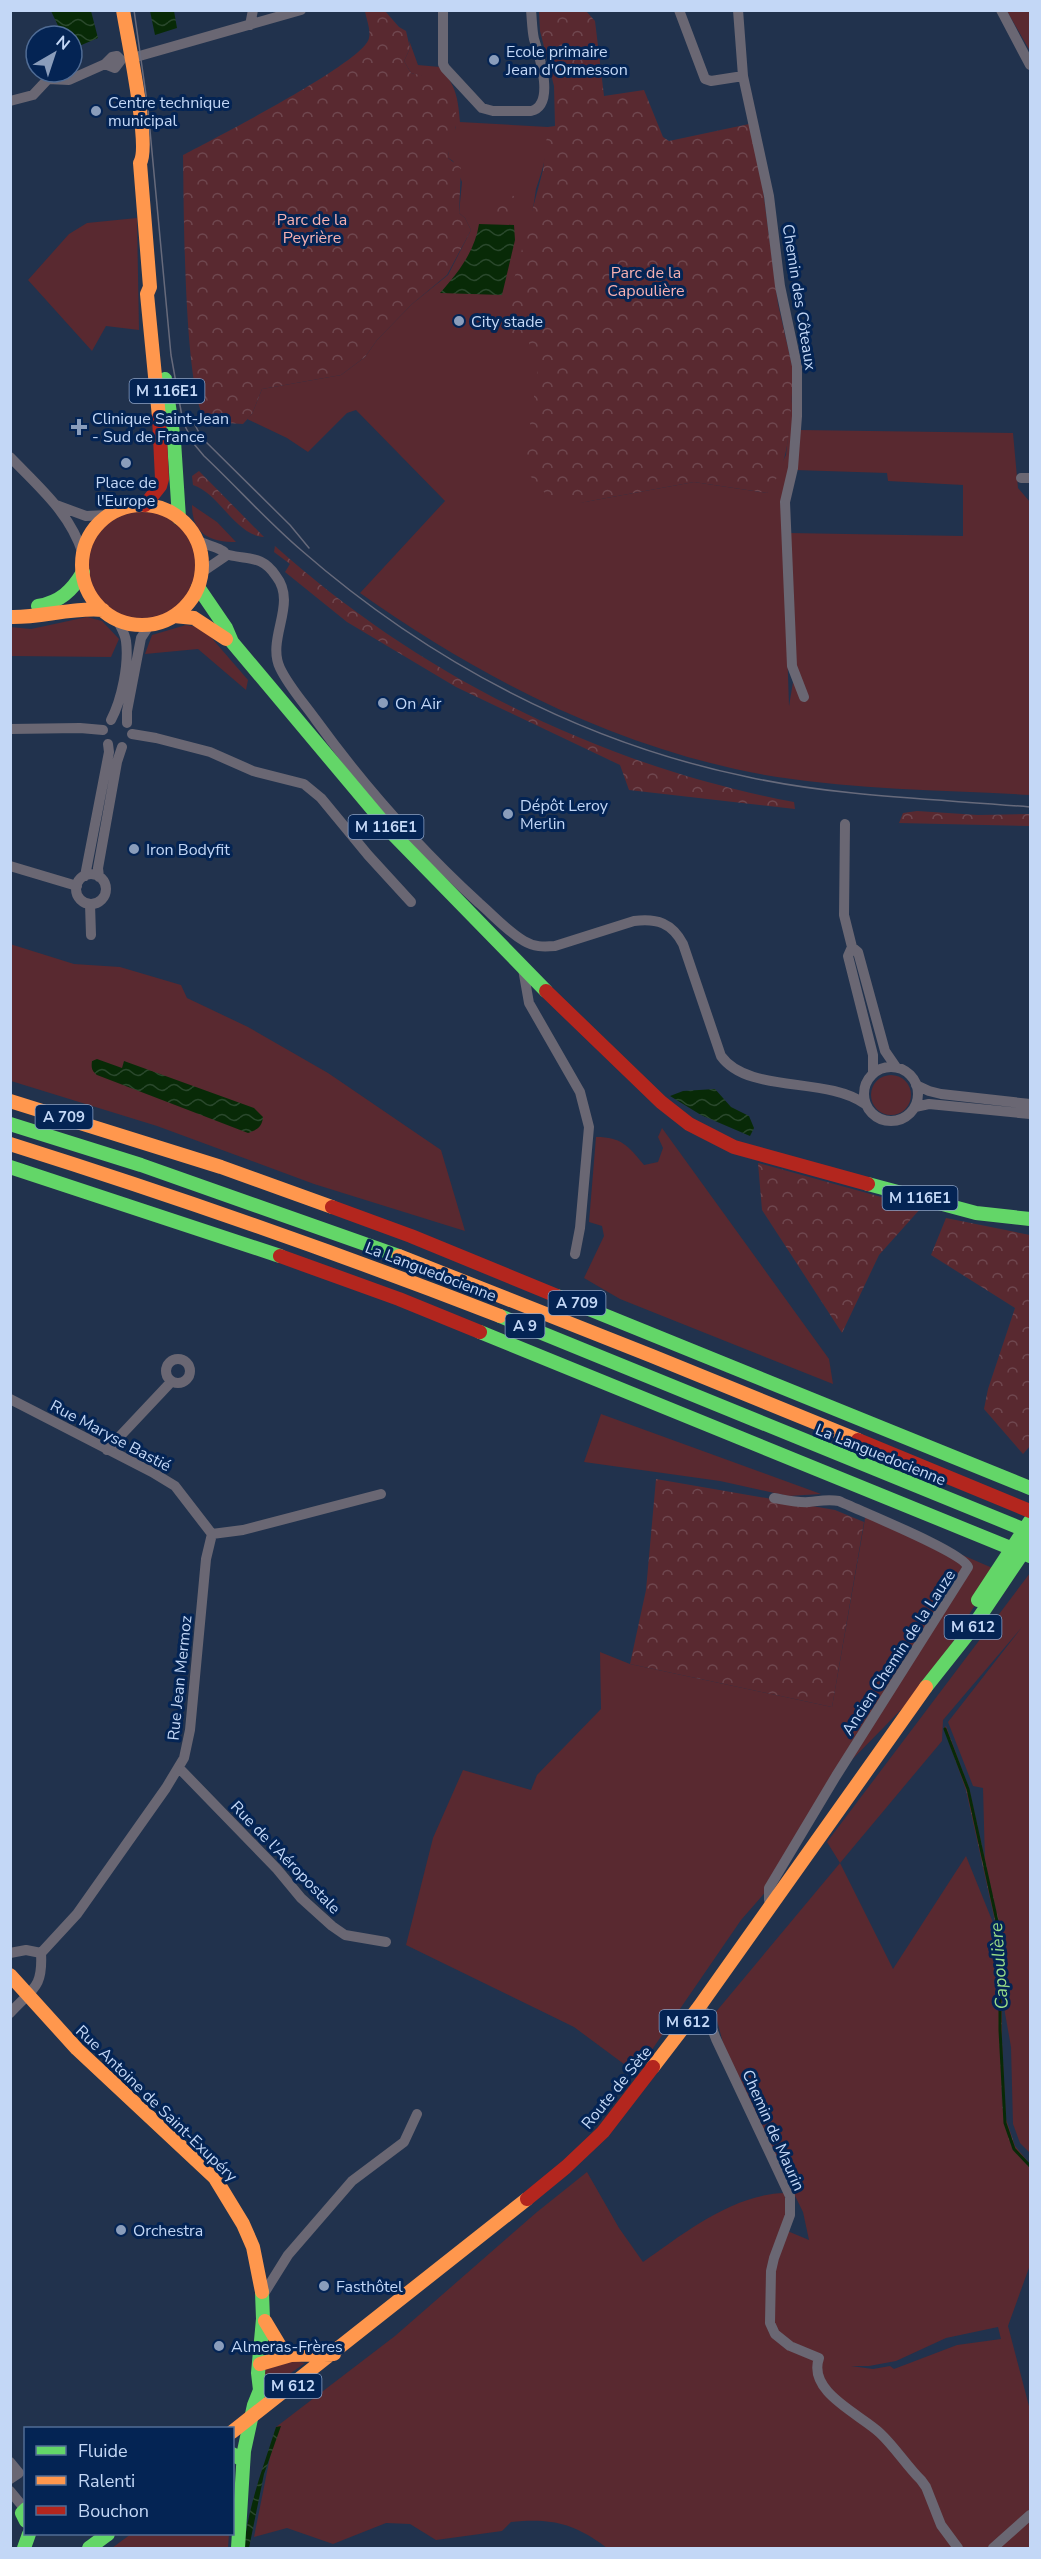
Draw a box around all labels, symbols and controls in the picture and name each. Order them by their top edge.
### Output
north arrow [24,24,84,84]
text: N [51,31,74,55]
place label: Ecole primaire Jean d'Ormesson [505,41,628,81]
marker: Ecole primaire Jean d'Ormesson [487,53,501,67]
place label: Centre technique municipal [108,92,230,132]
marker: Centre technique municipal [89,104,103,118]
park label: Parc de la Peyrière [277,209,347,249]
street label: Chemin des Côteaux [777,223,822,372]
park label: Parc de la Capoulière [607,262,685,302]
place label: City stade [471,311,543,333]
marker: City stade [452,314,466,328]
road number: M 116E1 [130,379,204,403]
place label: Clinique Saint-Jean - Sud de France [92,408,229,448]
marker: Clinique Saint-Jean - Sud de France [70,418,88,436]
marker: Place de l'Europe [119,456,133,470]
place label: Place de l'Europe [95,472,157,512]
place label: On Air [395,693,442,715]
marker: On Air [376,696,390,710]
place label: Dépôt Leroy Merlin [520,795,609,835]
marker: Dépôt Leroy Merlin [501,807,515,821]
road number: M 116E1 [348,815,424,839]
place label: Iron Bodyfit [146,839,230,861]
marker: Iron Bodyfit [127,842,141,856]
road number: A 709 [36,1105,92,1129]
road number: M 116E1 [882,1186,958,1210]
street label: La Languedocienne [362,1237,499,1307]
road number: A 709 [548,1291,606,1315]
road number: A 9 [506,1314,544,1338]
street label: Rue Maryse Bastié [46,1395,175,1477]
street label: La Languedocienne [812,1419,949,1491]
street label: Ancien Chemin de la Lauze [837,1565,961,1740]
street label: Rue Jean Mermoz [162,1615,197,1742]
road number: M 612 [944,1615,1002,1639]
street label: Rue de l'Aéropostale [225,1796,345,1919]
water label: Capoulière [984,1921,1014,2010]
road number: M 612 [660,2010,716,2034]
street label: Rue Antoine de Saint-Exupéry [71,2020,243,2188]
street label: Route de Sète [576,2042,657,2134]
street label: Chemin de Maurin [736,2066,810,2195]
place label: Orchestra [133,2220,203,2242]
marker: Orchestra [114,2223,128,2237]
place label: Fasthôtel [336,2276,403,2298]
marker: Fasthôtel [317,2279,331,2293]
place label: Almeras-Frères [231,2336,343,2358]
marker: Almeras-Frères [212,2339,226,2353]
road number: M 612 [264,2374,322,2398]
legend [24,2427,234,2535]
text: Fluide [78,2439,128,2463]
text: Ralenti [78,2469,135,2493]
text: Bouchon [78,2499,149,2523]

